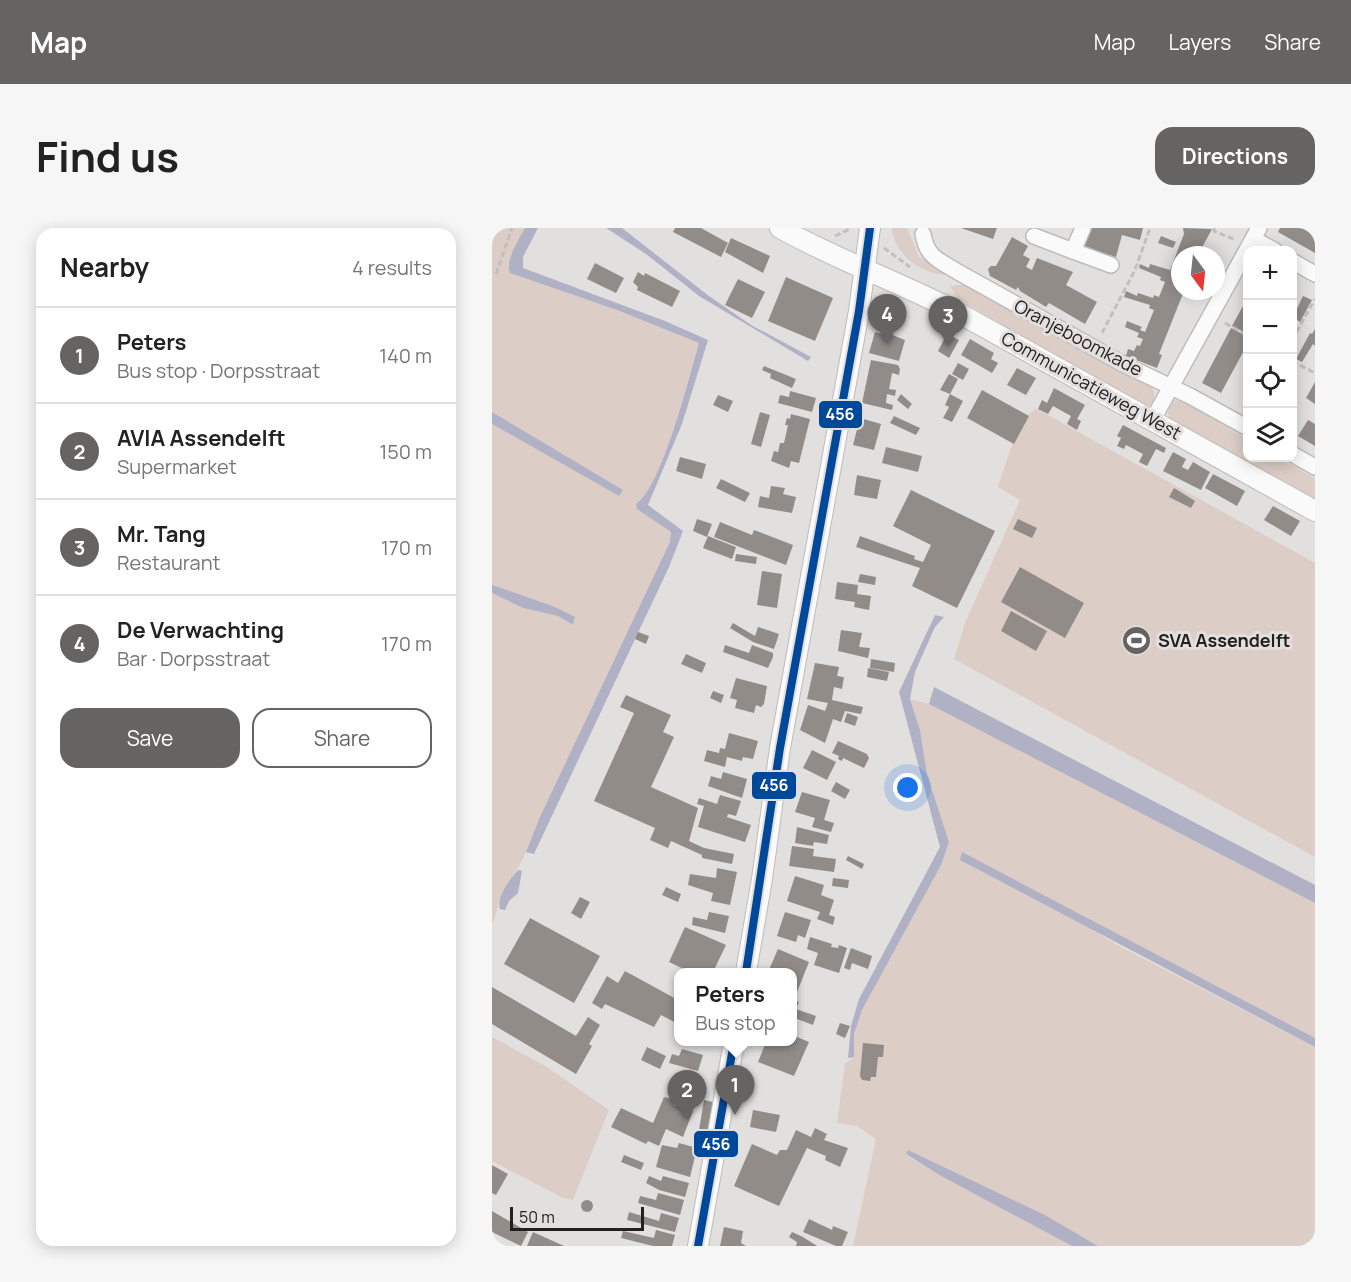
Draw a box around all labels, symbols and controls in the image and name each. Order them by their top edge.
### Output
text: Map [30,23,87,61]
text: Map [1094,28,1135,56]
text: Layers [1168,28,1231,56]
text: Share [1264,28,1321,56]
text: Find us [36,127,179,185]
button: Directions [1155,127,1315,185]
north arrow [1171,246,1225,300]
map controls [1243,246,1297,462]
button: + [1243,246,1297,300]
text: Nearby [60,249,149,285]
text: 4 results [352,254,432,281]
street label: Oranjeboomkade [1010,293,1147,381]
pin: 4 [868,294,906,344]
pin: 3 [928,296,968,346]
button: − [1243,300,1297,354]
street label: Communicatieweg West [997,326,1186,445]
text: Peters [117,327,187,357]
text: 1 [75,342,84,369]
text: 140 m [379,342,432,369]
button: locate [1243,354,1297,408]
text: Bus stop · Dorpsstraat [117,357,320,384]
line badge: 456 [818,400,863,429]
text: 456 [825,403,855,425]
button: layers [1243,408,1297,462]
text: AVIA Assendelft [117,423,286,453]
text: 2 [74,438,85,465]
text: 150 m [379,438,432,465]
text: Supermarket [117,453,237,480]
text: Mr. Tang [117,519,206,549]
text: 3 [74,534,85,561]
text: 170 m [381,534,432,561]
text: Restaurant [117,549,221,576]
text: De Verwachting [117,615,284,645]
sports icon: SVA Assendelft [1121,625,1153,657]
place label: SVA Assendelft [1158,628,1290,652]
text: 4 [73,630,86,657]
text: 170 m [381,630,432,657]
text: Bar · Dorpsstraat [117,645,270,672]
button: Save [60,708,240,768]
button: Share [252,708,432,768]
line badge: 456 [751,771,797,800]
your location [893,773,922,802]
text: 456 [759,774,789,796]
popup [674,968,797,1046]
text: Peters [695,979,765,1009]
text: Bus stop [695,1009,776,1036]
pin: 1 [716,1066,754,1115]
pin: 2 [668,1070,706,1120]
line badge: 456 [693,1130,739,1158]
text: 456 [701,1133,731,1155]
scale bar [510,1204,644,1232]
text: 50 m [519,1206,555,1228]

